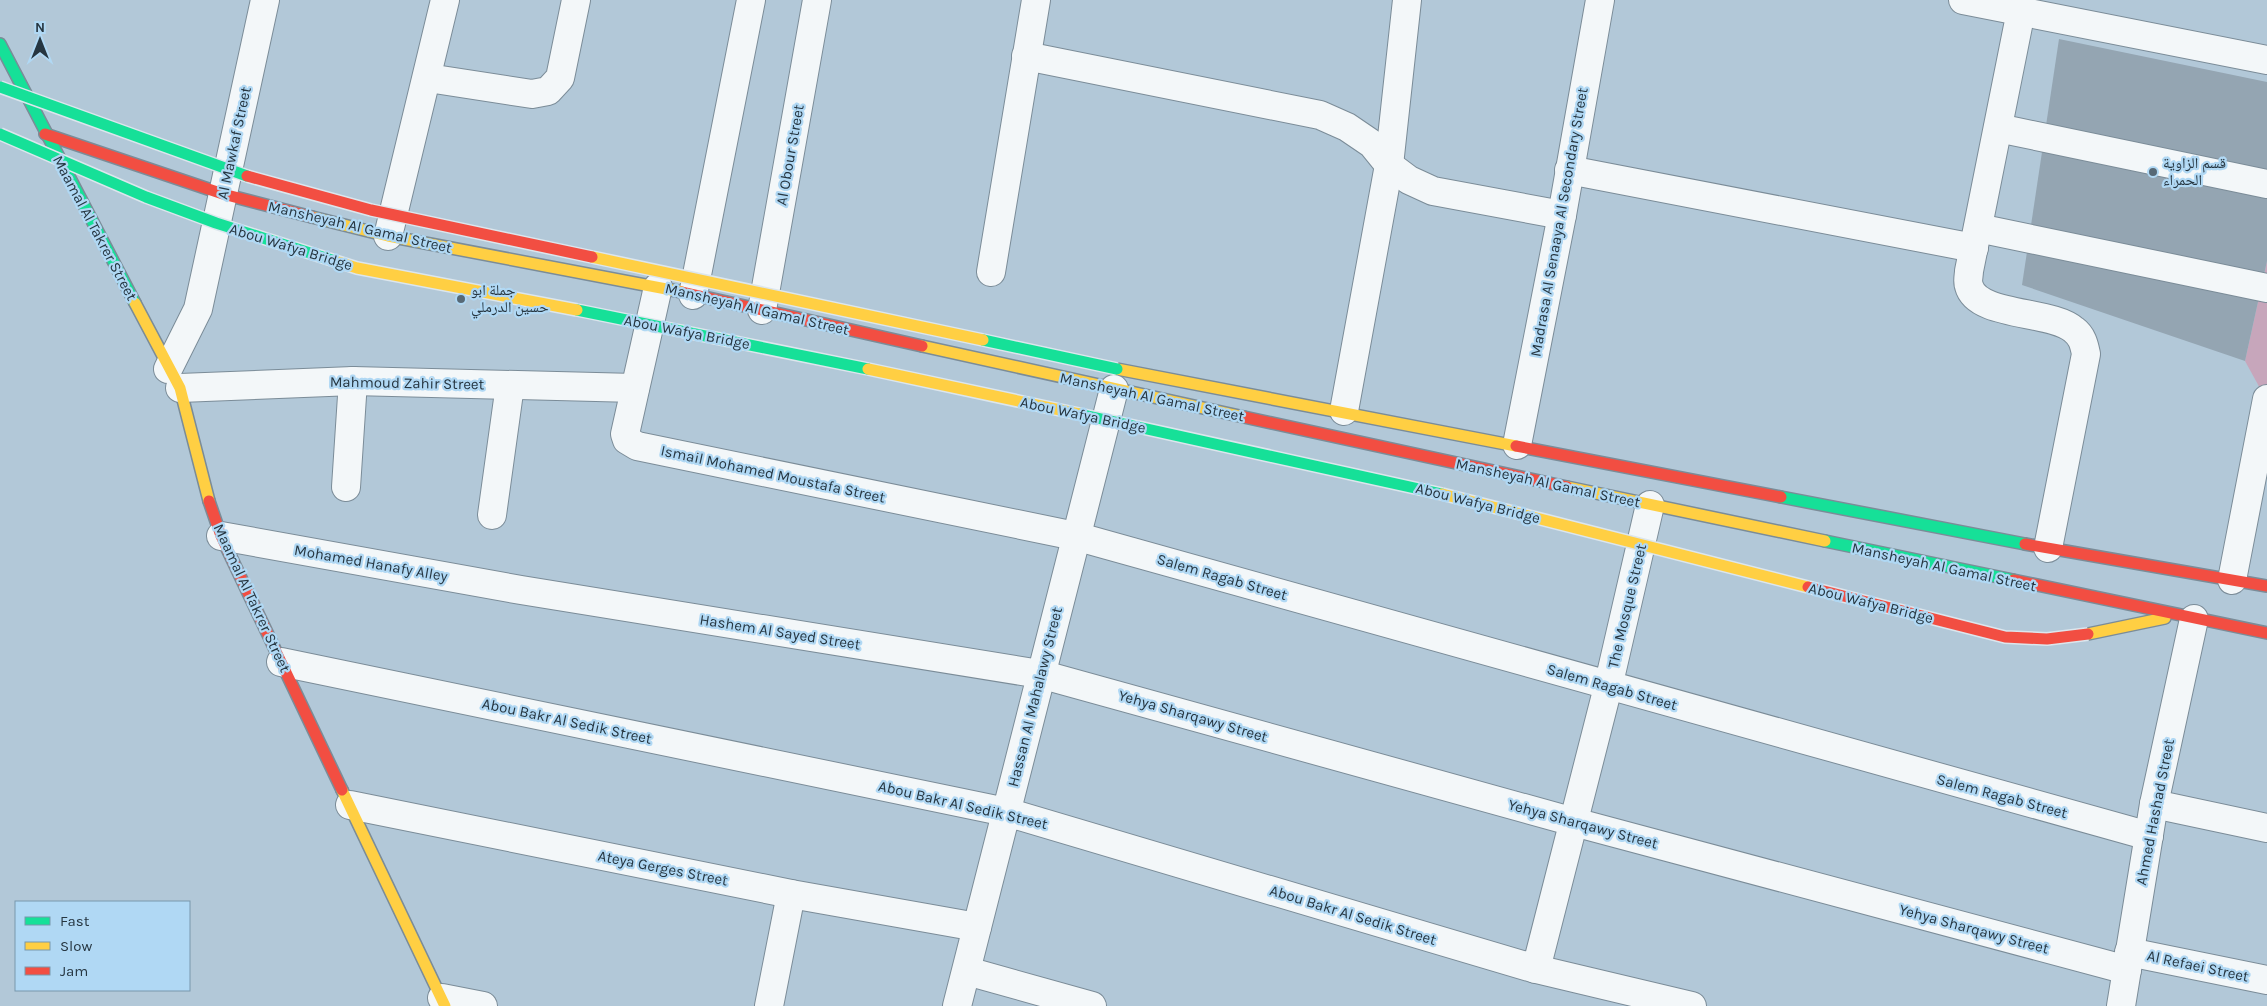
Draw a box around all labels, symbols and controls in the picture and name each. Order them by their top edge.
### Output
north arrow [15,15,65,65]
text: N [35,19,45,36]
street label: Al Mawkaf Street [213,85,255,201]
street label: Madrasa Al Senaaya Al Secondary Street [1526,86,1592,358]
street label: Al Obour Street [772,103,808,207]
street label: Maamal Al Takrer Street [49,152,141,304]
place label: قسم الزاوية الحمراء [2163,154,2226,189]
marker: قسم الزاوية الحمراء [2147,166,2159,178]
street label: Mansheyah Al Gamal Street [266,197,454,257]
street label: Abou Wafya Bridge [227,220,355,274]
street label: Mansheyah Al Gamal Street [663,279,851,339]
place label: جملة ابو حسين الدرملي [471,281,549,319]
marker: جملة ابو حسين الدرملي [455,293,467,305]
street label: Abou Wafya Bridge [623,311,751,353]
street label: Mansheyah Al Gamal Street [1058,369,1246,425]
street label: Mahmoud Zahir Street [330,373,485,393]
street label: Abou Wafya Bridge [1019,393,1147,437]
street label: Ismail Mohamed Moustafa Street [659,441,887,507]
street label: Mansheyah Al Gamal Street [1454,455,1642,511]
street label: Abou Wafya Bridge [1414,479,1542,527]
street label: Maamal Al Takrer Street [210,521,295,675]
street label: Mansheyah Al Gamal Street [1850,539,2038,595]
street label: Mohamed Hanafy Alley [293,541,449,585]
street label: The Mosque Street [1604,542,1650,670]
street label: Salem Ragab Street [1155,550,1290,604]
street label: Abou Wafya Bridge [1807,579,1935,627]
street label: Hassan Al Mahalawy Street [1004,605,1066,789]
street label: Hashem Al Sayed Street [698,610,862,654]
street label: Salem Ragab Street [1545,660,1680,714]
street label: Yehya Sharqawy Street [1116,686,1270,746]
street label: Abou Bakr Al Sedik Street [480,694,654,748]
street label: Ahmed Hashad Street [2132,737,2178,887]
street label: Salem Ragab Street [1935,770,2070,822]
street label: Abou Bakr Al Sedik Street [877,777,1050,833]
street label: Yehya Sharqawy Street [1506,795,1660,853]
street label: Ateya Gerges Street [596,847,730,890]
street label: Abou Bakr Al Sedik Street [1268,881,1439,949]
street label: Yehya Sharqawy Street [1897,900,2051,958]
legend [15,901,190,991]
text: Fast [60,912,90,930]
text: Slow [60,937,92,955]
street label: Al Refaei Street [2145,946,2251,986]
text: Jam [60,962,88,980]

